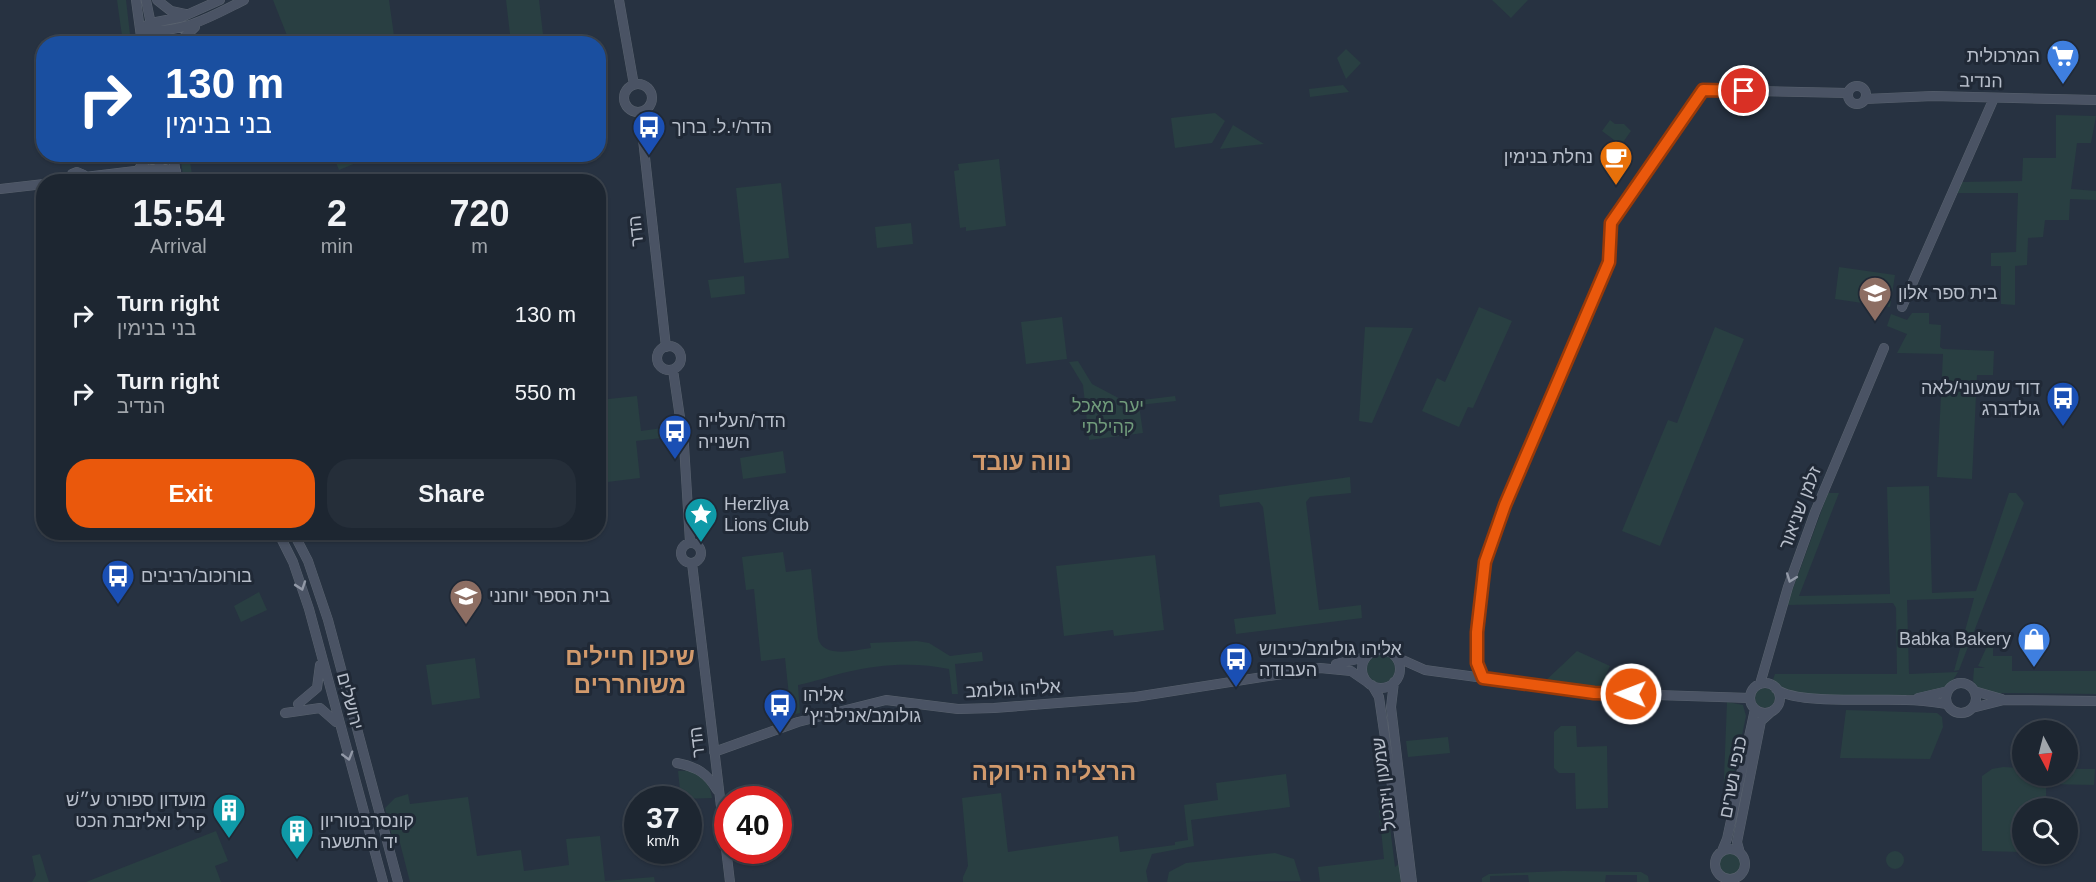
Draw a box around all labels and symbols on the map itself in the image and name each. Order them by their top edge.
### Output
supermarket icon: המרכולית [2045,38,2081,85]
place label: המרכולית [1967,46,2040,66]
pin [1718,65,1769,116]
street label: הנדיב [1959,71,2003,91]
bus stop icon: הדר/י.ל. ברוך [631,109,667,156]
place label: הדר/י.ל. ברוך [672,117,772,137]
cafe icon: נחלת בנימין [1598,139,1634,186]
place label: נחלת בנימין [1504,147,1593,167]
street label: הדר [624,215,648,247]
school or university icon: בית ספר אלון [1857,275,1893,322]
place label: בית ספר אלון [1898,283,1998,303]
place label: דוד שמעוני/לאה גולדברג [1921,378,2040,419]
bus stop icon: דוד שמעוני/לאה גולדברג [2045,380,2081,427]
park label: יער מאכל קהילתי [1072,396,1144,437]
place label: הדר/העלייה השנייה [698,411,786,452]
bus stop icon: הדר/העלייה השנייה [657,413,693,460]
district label: נווה עובד [972,448,1072,475]
street label: זלמן שניאור [1775,463,1825,552]
place label: Herzliya Lions Club [724,494,809,535]
place icon: Herzliya Lions Club [683,496,719,543]
bus stop icon: בורוכוב/רביבים [100,558,136,605]
place label: בורוכוב/רביבים [141,566,252,586]
one-way arrow [1786,572,1798,583]
school or university icon: בית הספר יוחנני [448,578,484,625]
one-way arrow [294,580,307,591]
place label: בית הספר יוחנני [489,586,610,606]
shop icon: Babka Bakery [2016,621,2052,668]
place label: Babka Bakery [1899,629,2011,649]
place label: אליהו גולומב/כיבוש העבודה [1259,639,1403,680]
bus stop icon: אליהו גולומב/כיבוש העבודה [1218,641,1254,688]
district label: שיכון חיילים משוחררים [565,643,695,698]
position arrow [1599,662,1663,726]
street label: ירושלים [333,670,367,732]
street label: אליהו גולומב [965,676,1062,701]
place label: אליהו גולומב/אנילביץ׳ [803,685,922,726]
bus stop icon: אליהו גולומב/אנילביץ׳ [762,687,798,734]
north arrow [2012,720,2078,786]
street label: הדר [685,725,709,759]
street label: כנפי נשרים [1715,734,1751,820]
street label: שמעון ויזנטל [1368,736,1400,832]
one-way arrow [341,750,353,761]
district label: הרצליה הירוקה [972,758,1136,785]
speed limit sign: 40 [714,786,792,864]
place label: מועדון ספורט ע״שׁ קרל ואליזבת הכט [66,790,206,831]
building icon: מועדון ספורט ע״שׁ קרל ואליזבת הכט [211,792,247,839]
place label: קונסרבטוריון יד התשעה [320,811,414,852]
building icon: קונסרבטוריון יד התשעה [279,813,315,860]

